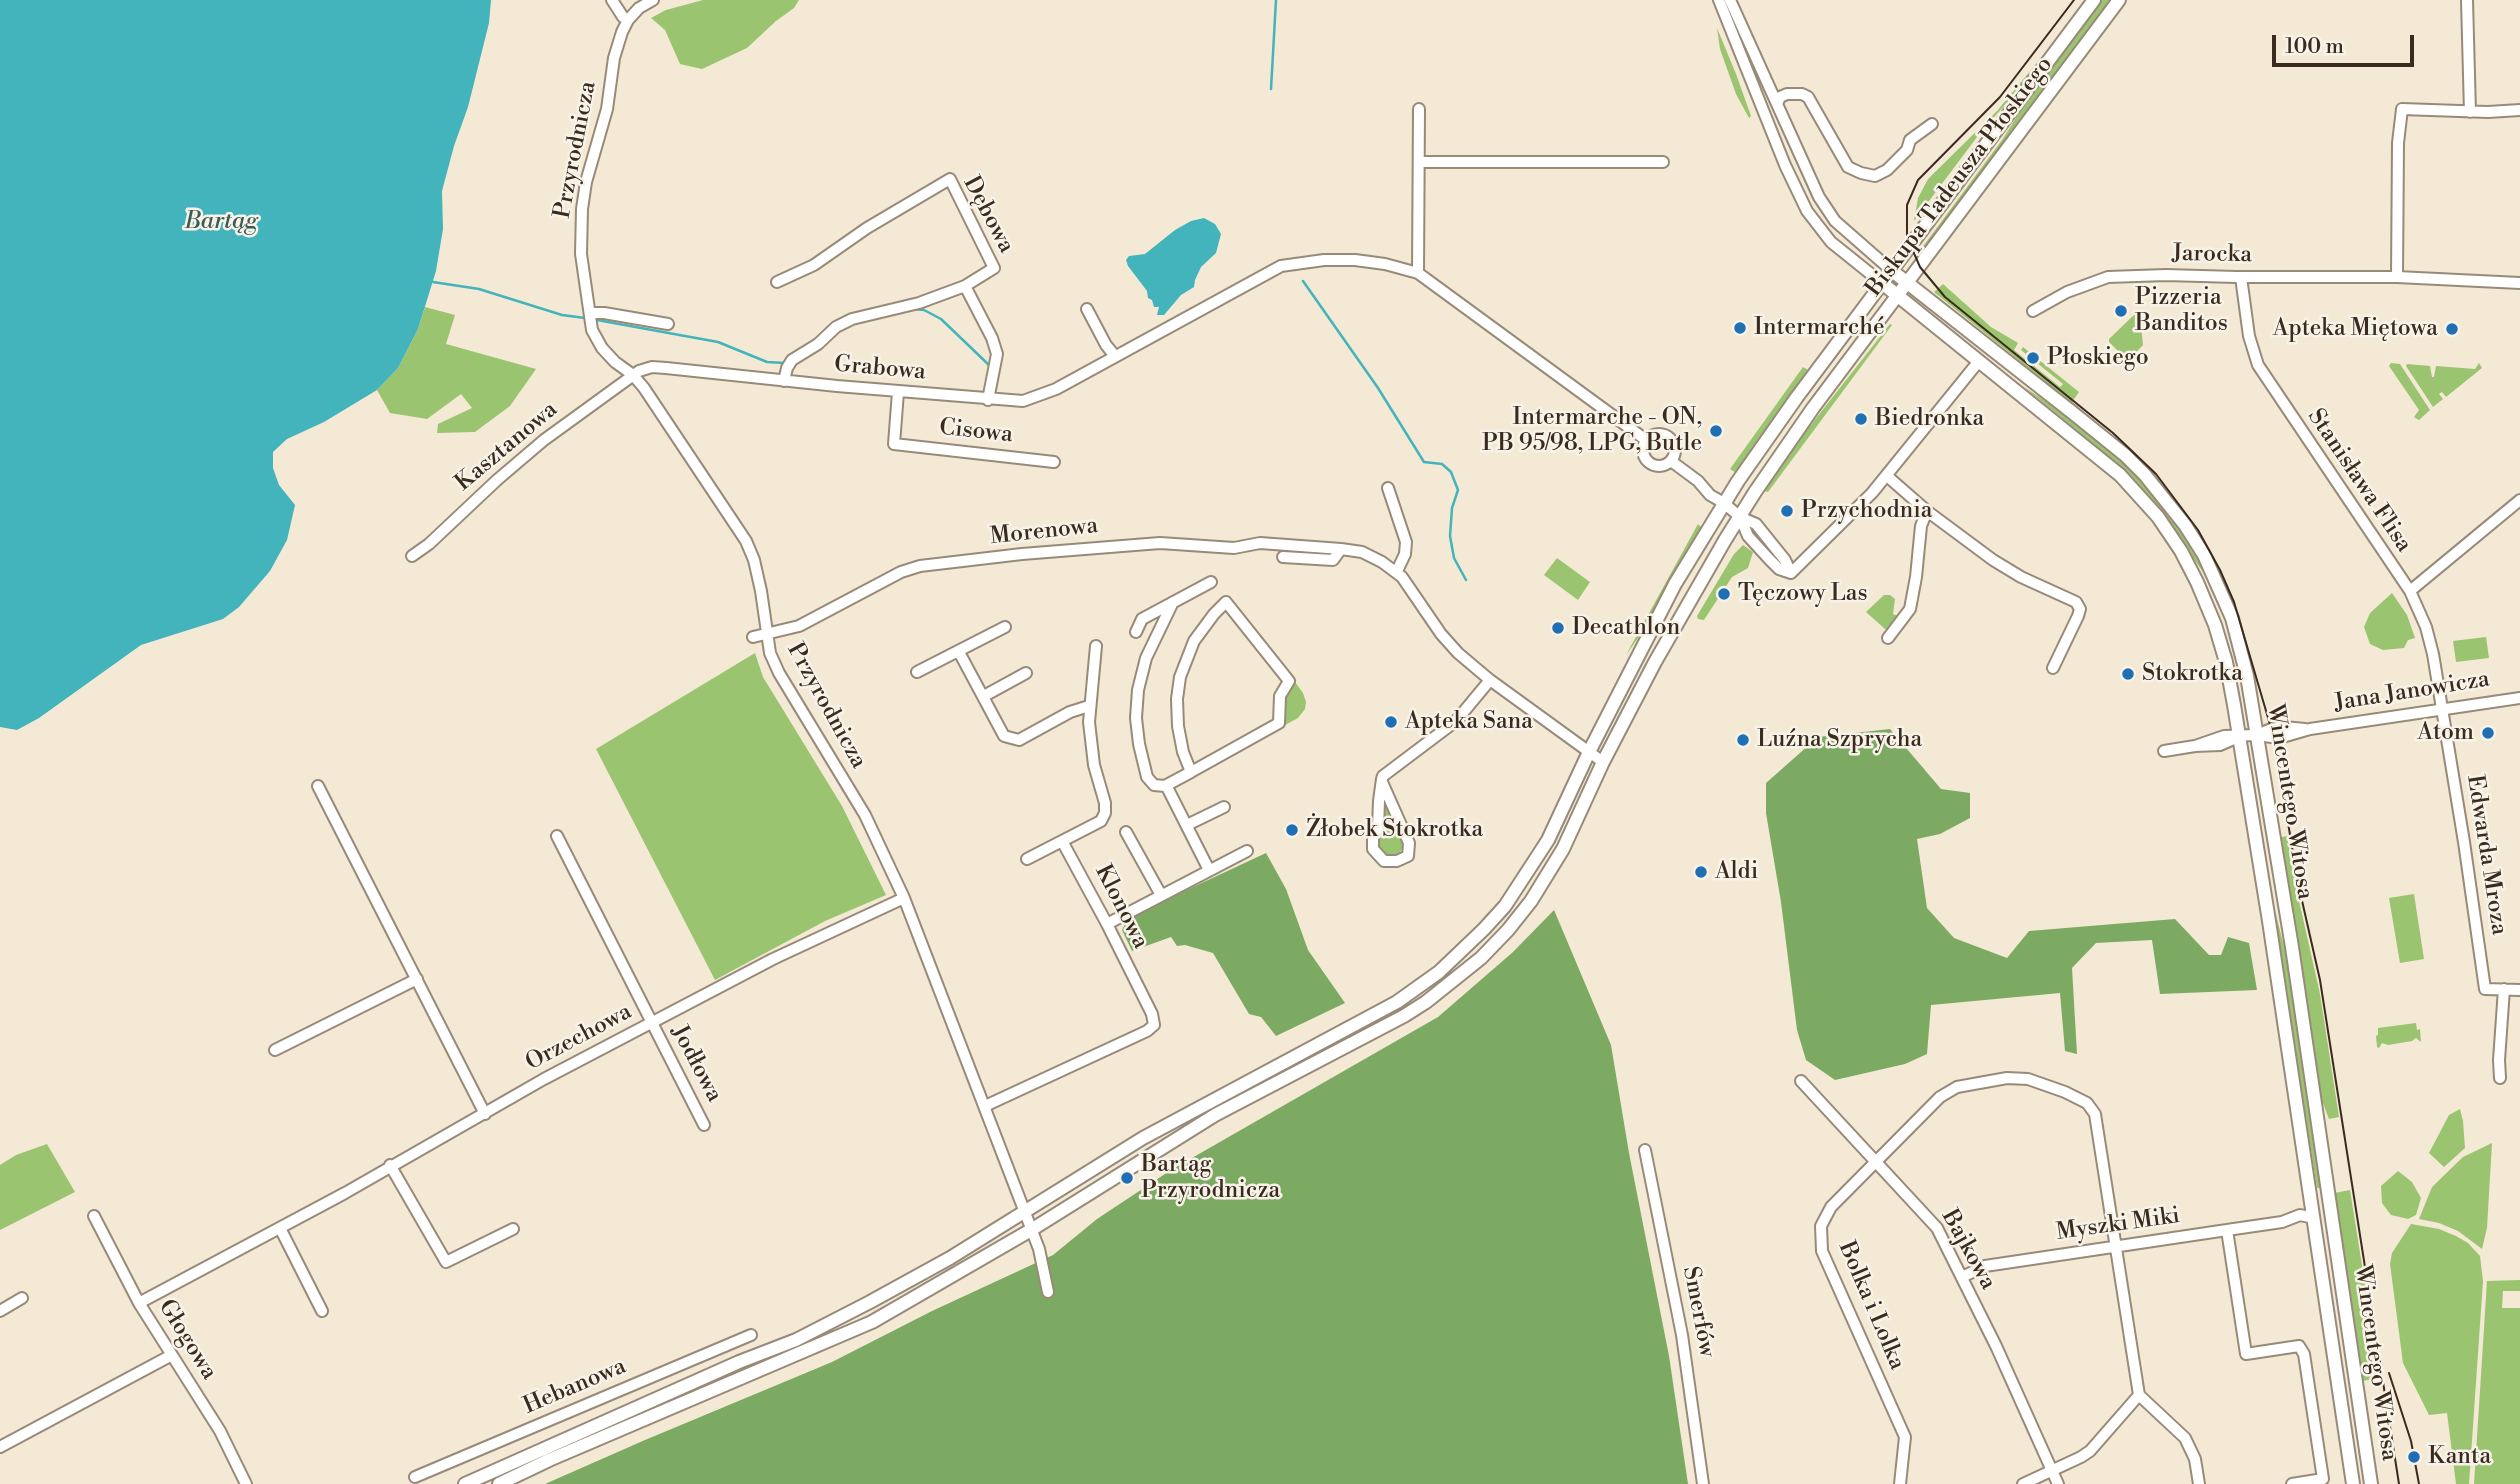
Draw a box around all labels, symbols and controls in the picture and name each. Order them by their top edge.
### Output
scale bar [2275,21,2417,65]
text: 100 m [2285,34,2344,60]
street label: Biskupa Tadeusza Płoskiego [1861,52,2059,302]
street label: Przyrodnicza [549,79,603,221]
street label: Dębowa [956,172,1020,258]
water label: Bartąg [184,208,258,236]
street label: Jarocka [2172,241,2252,269]
place label: Pizzeria Banditos [2135,284,2228,338]
marker: Pizzeria Banditos [2113,303,2129,319]
place label: Intermarché [1754,314,1885,342]
place label: Apteka Miętowa [2273,315,2438,343]
marker: Intermarché [1732,320,1748,336]
marker: Apteka Miętowa [2444,321,2460,337]
place label: Płoskiego [2047,344,2149,372]
marker: Płoskiego [2025,350,2041,366]
street label: Grabowa [833,351,927,387]
street label: Kasztanowa [450,396,564,498]
place label: Intermarche - ON, PB 95/98, LPG, Butle [1482,404,1702,458]
street label: Stanisława Flisa [2301,404,2417,558]
place label: Biedronka [1875,405,1984,433]
marker: Biedronka [1853,411,1869,427]
street label: Cisowa [938,414,1014,450]
marker: Intermarche - ON, PB 95/98, LPG, Butle [1708,423,1724,439]
place label: Przychodnia [1801,497,1932,525]
marker: Przychodnia [1779,503,1795,519]
street label: Morenowa [989,513,1099,551]
place label: Tęczowy Las [1738,580,1868,608]
marker: Tęczowy Las [1716,586,1732,602]
place label: Decathlon [1572,614,1680,642]
marker: Decathlon [1550,620,1566,636]
street label: Przyrodnicza [780,638,872,774]
place label: Stokrotka [2142,660,2243,688]
marker: Stokrotka [2120,666,2136,682]
street label: Jana Janowicza [2332,666,2492,718]
street label: Wincentego Witosa [2260,702,2318,902]
place label: Apteka Sana [1405,708,1533,736]
marker: Apteka Sana [1383,714,1399,730]
place label: Atom [2417,719,2474,747]
marker: Atom [2480,725,2496,741]
place label: Luźna Szprycha [1757,726,1922,754]
marker: Luźna Szprycha [1735,732,1751,748]
street label: Edwarda Mroza [2460,773,2512,937]
place label: Żłobek Stokrotka [1306,816,1483,844]
marker: Żłobek Stokrotka [1284,822,1300,838]
place label: Aldi [1715,858,1758,886]
street label: Klonowa [1088,860,1154,954]
marker: Aldi [1693,864,1709,880]
street label: Orzechowa [521,999,637,1077]
street label: Jodłowa [664,1021,728,1107]
place label: Bartąg Przyrodnicza [1141,1151,1280,1205]
marker: Bartąg Przyrodnicza [1119,1170,1135,1186]
street label: Myszki Miki [2054,1203,2182,1247]
street label: Bajkowa [1935,1205,2001,1295]
street label: Bolka i Lolka [1832,1238,1910,1374]
street label: Wincentego Witosa [2348,1263,2402,1463]
street label: Smerfów [1676,1264,1720,1360]
street label: Głogowa [152,1295,222,1385]
street label: Hebanowa [520,1353,630,1421]
place label: Kanta [2428,1443,2491,1471]
marker: Kanta [2406,1449,2422,1465]

